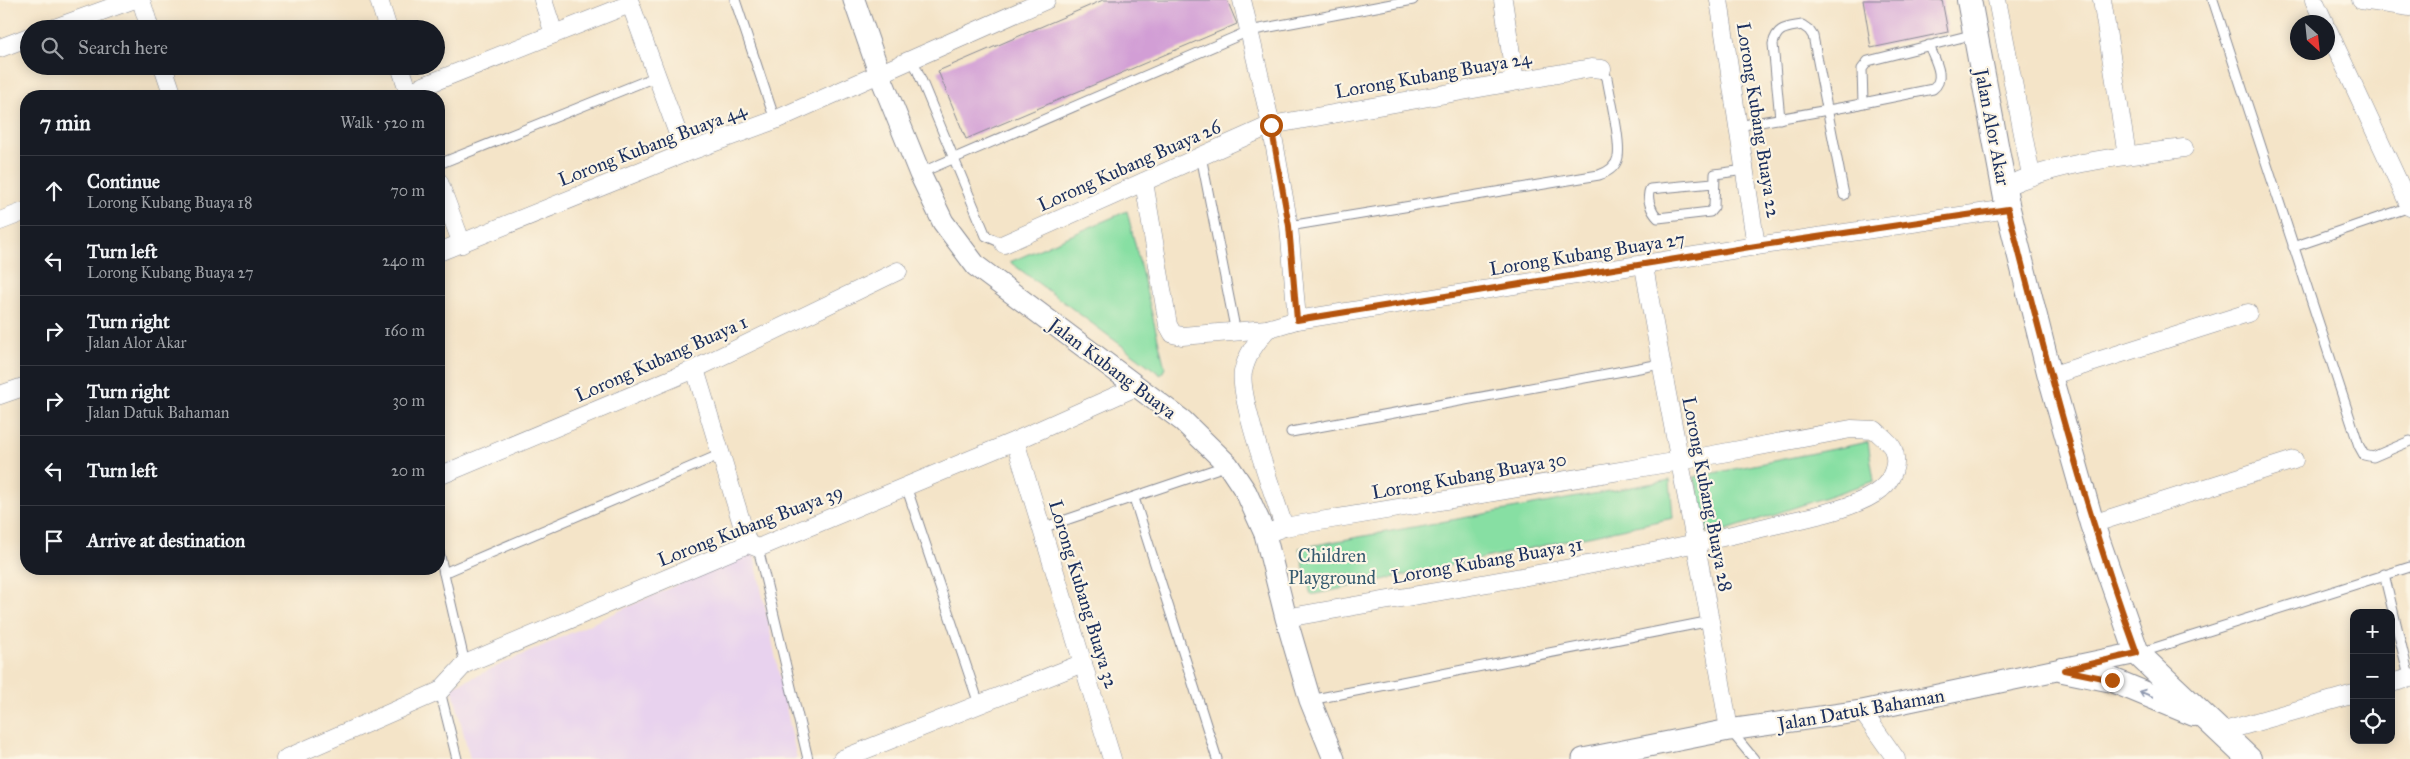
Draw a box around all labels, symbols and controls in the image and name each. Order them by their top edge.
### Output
north arrow [2290,15,2335,60]
search box [20,20,445,75]
street label: Lorong Kubang Buaya 22 [1731,21,1785,220]
icon: search [38,34,66,62]
text: Search here [78,36,168,59]
street label: Lorong Kubang Buaya 24 [1333,46,1534,104]
street label: Jalan Alor Akar [1969,65,2015,188]
street label: Lorong Kubang Buaya 44 [555,98,750,192]
text: 7 min [40,110,91,136]
text: Walk · 520 m [340,113,425,132]
street label: Lorong Kubang Buaya 26 [1034,114,1226,217]
route start [1260,114,1283,137]
text: Continue [87,170,160,193]
icon: ahead [40,177,68,205]
text: 70 m [390,181,425,200]
text: Lorong Kubang Buaya 18 [87,193,252,212]
street label: Lorong Kubang Buaya 27 [1488,227,1687,281]
text: Turn left [87,240,157,263]
icon: left [40,247,68,275]
text: 240 m [382,251,425,270]
text: Lorong Kubang Buaya 27 [87,263,254,282]
text: Turn right [87,310,170,333]
street label: Lorong Kubang Buaya 1 [571,310,751,408]
street label: Jalan Kubang Buaya [1042,312,1182,425]
icon: right [40,317,68,345]
text: 160 m [384,321,425,340]
text: Jalan Alor Akar [87,333,187,352]
text: Turn right [87,380,170,403]
icon: right [40,387,68,415]
text: 30 m [392,391,425,410]
street label: Lorong Kubang Buaya 28 [1676,395,1738,594]
text: Jalan Datuk Bahaman [87,403,229,422]
street label: Lorong Kubang Buaya 30 [1370,447,1569,505]
icon: left [40,457,68,485]
text: Turn left [87,459,157,482]
text: 20 m [391,461,425,480]
street label: Lorong Kubang Buaya 39 [654,479,846,572]
street label: Lorong Kubang Buaya 32 [1043,497,1123,692]
icon: arrive [40,527,68,555]
text: Arrive at destination [87,529,245,552]
street label: Lorong Kubang Buaya 31 [1390,532,1585,590]
park label: Children Playground [1288,544,1377,590]
map controls [2350,609,2395,744]
button: + [2350,609,2395,654]
button: − [2350,654,2395,699]
route end [2101,669,2124,692]
street label: Jalan Datuk Bahaman [1774,683,1946,737]
one-way arrow [2138,689,2154,698]
button: locate [2350,699,2395,744]

